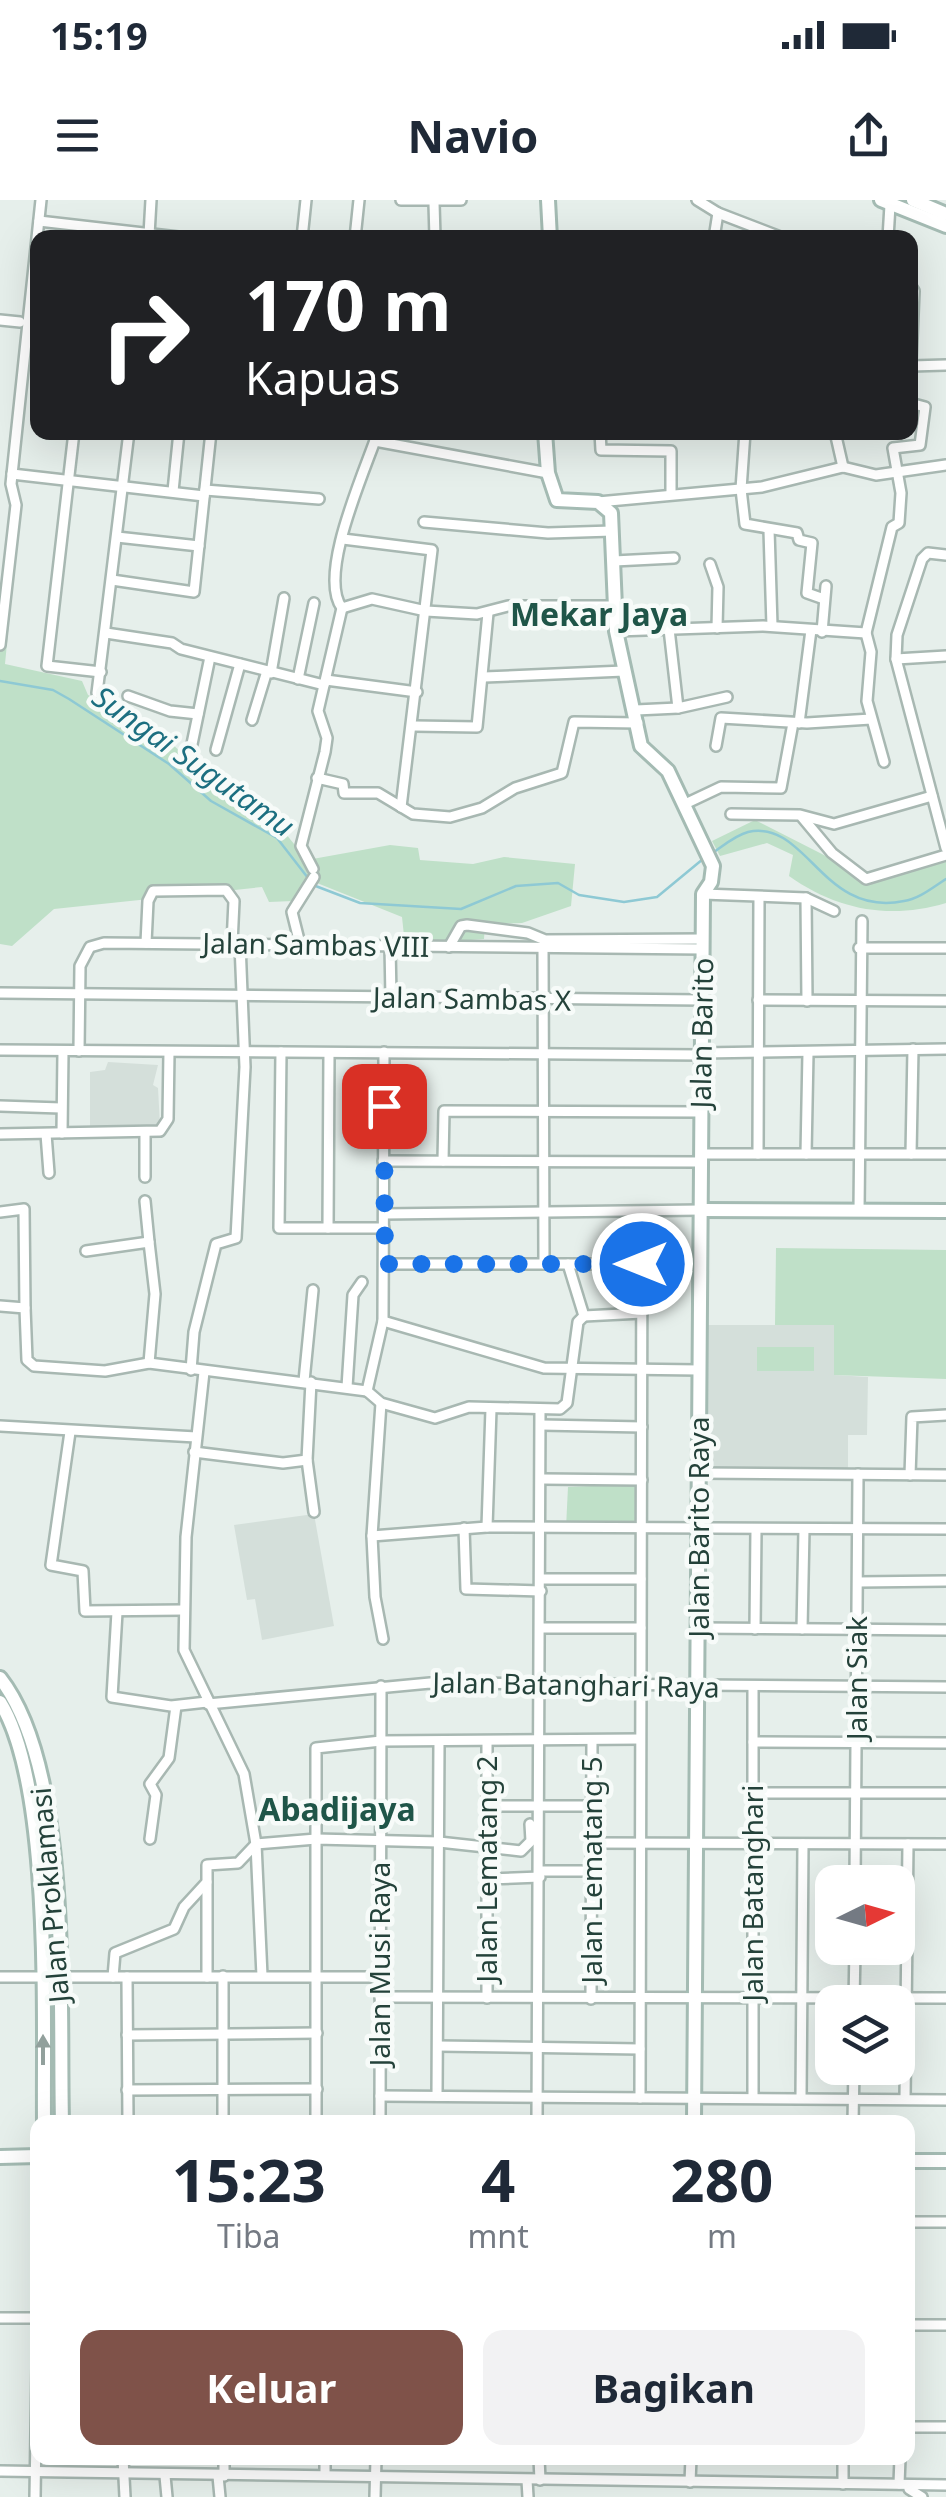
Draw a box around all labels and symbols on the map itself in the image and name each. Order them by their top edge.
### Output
district label: Mekar Jaya [510,592,688,635]
water label: Sungai Sugutamu [85,676,303,846]
street label: Jalan Sambas VIII [199,923,430,965]
street label: Jalan Barito [681,957,721,1112]
street label: Jalan Sambas X [370,977,572,1019]
pin [342,1064,427,1149]
position arrow [590,1212,694,1316]
street label: Jalan Barito Raya [679,1416,717,1641]
street label: Jalan Siak [837,1616,875,1743]
street label: Jalan Batanghari Raya [429,1662,720,1706]
street label: Jalan Lematang 2 [467,1756,505,1985]
street label: Jalan Lematang 5 [572,1757,610,1986]
street label: Jalan Batanghari [733,1785,771,2004]
street label: Jalan Proklamasi [21,1786,78,2007]
district label: Abadijaya [258,1787,416,1830]
street label: Jalan Musi Raya [360,1862,398,2069]
north arrow [815,1865,915,1965]
one-way arrow [35,2033,51,2065]

